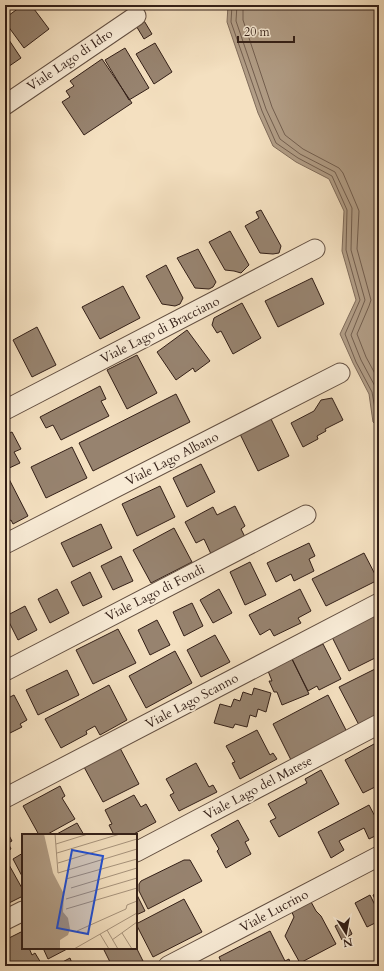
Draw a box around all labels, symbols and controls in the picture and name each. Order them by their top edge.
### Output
scale bar [238,18,294,44]
text: 20 m [244,24,271,40]
street label: Viale Lago di Idro [24,25,116,95]
street label: Viale Lago di Bracciano [97,292,223,368]
street label: Viale Lago Albano [122,428,222,490]
street label: Viale Lago di Fondi [102,560,208,626]
street label: Viale Lago Scanno [142,669,242,733]
street label: Viale Lago del Matese [201,752,316,824]
inset map [22,834,137,949]
street label: Viale Lucrino [237,885,311,937]
north arrow [326,913,366,953]
text: N [341,934,354,951]

